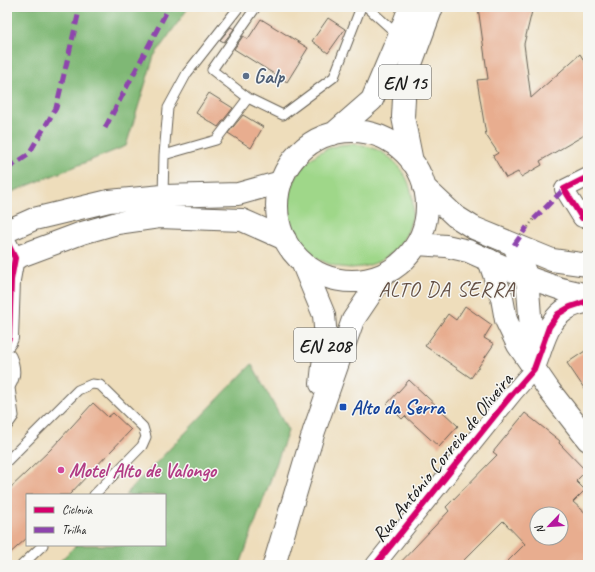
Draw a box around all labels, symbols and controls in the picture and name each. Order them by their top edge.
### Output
place label: Galp [254,64,285,89]
road number: EN 15 [379,65,431,99]
marker: Galp [241,71,251,81]
district label: ALTO DA SERRA [378,276,516,302]
road number: EN 208 [294,328,356,362]
street label: Rua António Correia de Oliveira [367,366,519,547]
place label: Alto da Serra [351,395,447,420]
marker: Alto da Serra [338,402,348,412]
place label: Motel Alto de Valongo [69,458,218,483]
marker: Motel Alto de Valongo [56,465,66,475]
legend [26,494,166,546]
text: Ciclovia [62,502,93,518]
north arrow [529,506,569,546]
text: Trilha [62,522,87,538]
text: N [531,522,548,536]

